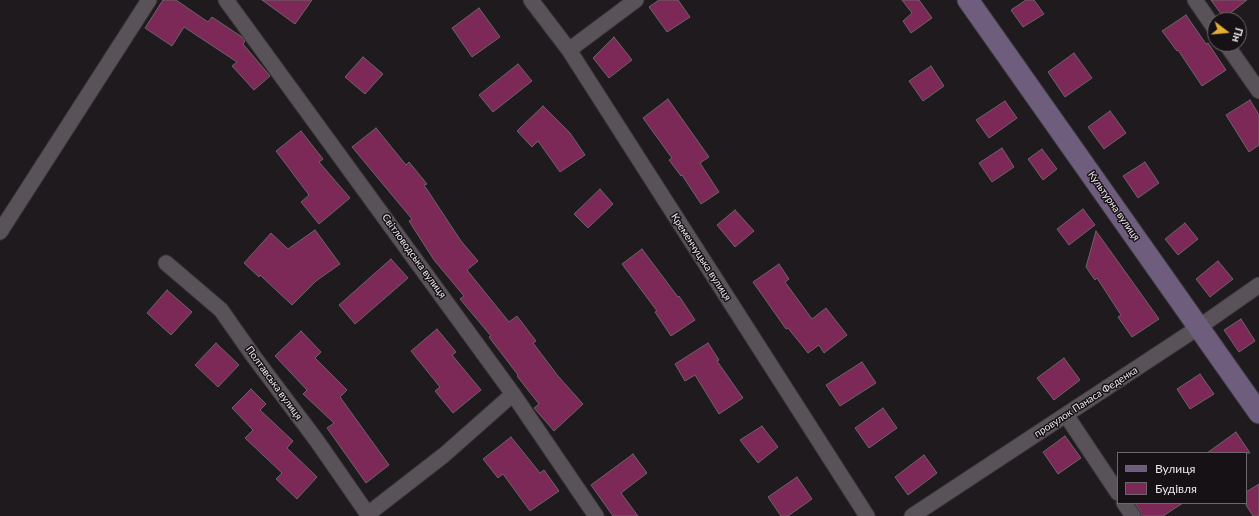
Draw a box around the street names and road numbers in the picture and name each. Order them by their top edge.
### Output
street label: Культурна вулиця [1086,169,1142,243]
street label: Кременчуцька вулиця [668,211,734,303]
street label: Світловодська вулиця [379,212,449,300]
street label: Полтавська вулиця [243,344,305,422]
street label: провулок Панаса Феденка [1032,364,1140,440]

